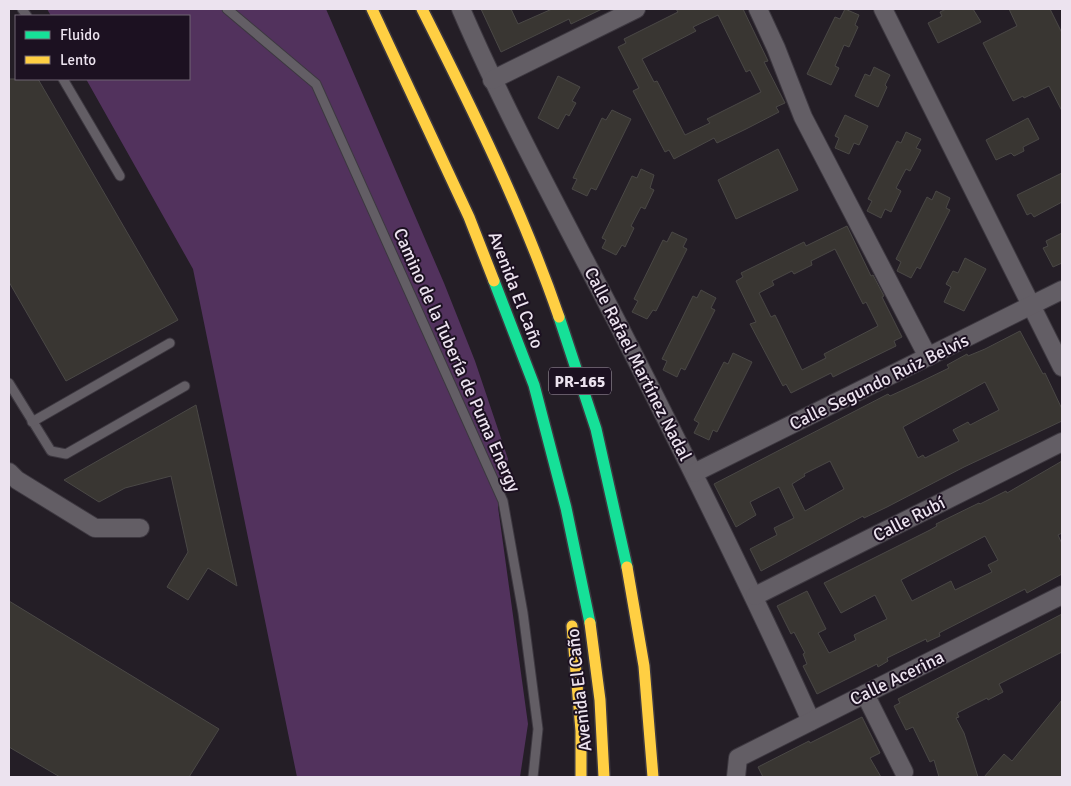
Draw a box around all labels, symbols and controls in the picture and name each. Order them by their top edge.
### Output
legend [15,15,190,80]
text: Fluido [60,26,100,44]
text: Lento [60,51,96,69]
street label: Camino de la Tubería de Puma Energy [389,224,526,496]
street label: Avenida El Caño [484,228,548,352]
street label: Calle Rafael Martínez Nadal [580,264,696,464]
street label: Calle Segundo Ruiz Belvis [786,329,972,435]
road number: PR-165 [549,368,611,394]
street label: Calle Rubí [869,492,949,546]
street label: Avenida El Caño [562,627,596,753]
street label: Calle Acerina [846,646,948,710]

